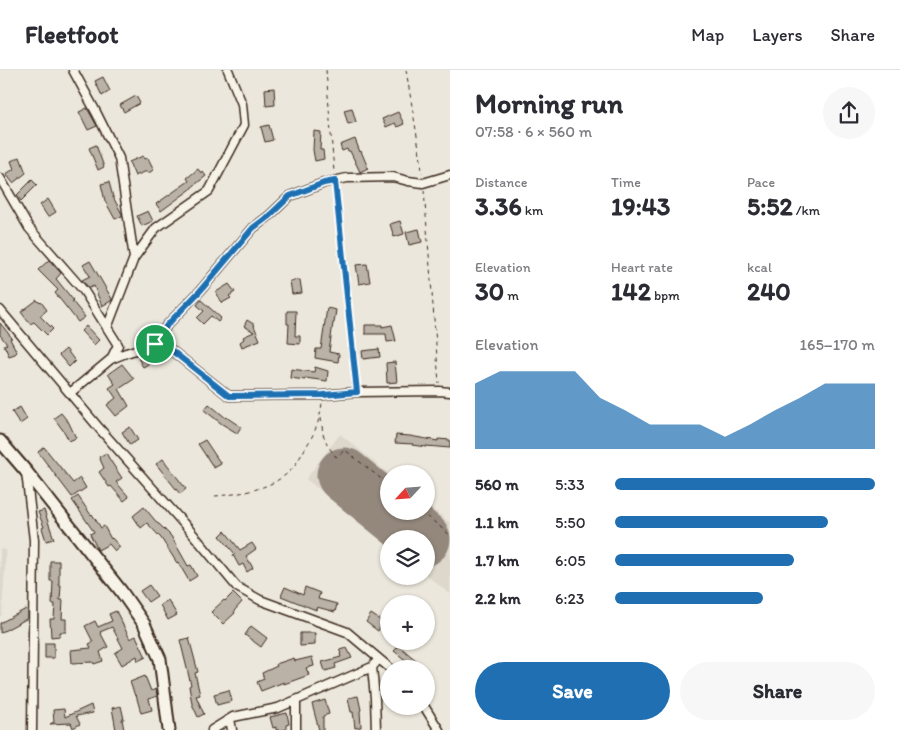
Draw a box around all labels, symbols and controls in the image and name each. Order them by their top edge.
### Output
text: Fleetfoot [25,20,118,49]
text: Map [691,24,724,46]
text: Layers [752,24,802,46]
text: Share [830,24,875,46]
text: Morning run [475,86,623,120]
button: share [823,87,875,139]
text: 07:58 · 6 × 560 m [475,122,592,141]
text: Distance [475,174,527,191]
text: Time [611,174,641,191]
text: Pace [747,174,775,191]
text: 3.36 [475,191,522,221]
text: 19:43 [611,191,670,221]
text: 5:52 [747,191,793,221]
text: km [522,202,543,219]
text: /km [793,202,820,219]
text: Elevation [475,259,531,276]
text: Heart rate [611,259,673,276]
text: kcal [747,259,772,276]
text: 30 [475,276,504,306]
text: 142 [611,276,651,306]
text: 240 [747,276,791,306]
text: m [504,287,519,304]
text: bpm [651,287,680,304]
pin [134,323,176,365]
icon: arrive [141,330,169,358]
text: Elevation [475,335,539,354]
text: 165–170 m [800,335,875,354]
north arrow [380,465,435,520]
map controls [380,465,435,715]
text: 560 m [475,475,519,494]
text: 5:33 [555,475,585,494]
text: 1.1 km [475,513,519,532]
text: 5:50 [555,513,586,532]
button: layers [380,530,435,585]
text: 1.7 km [475,551,519,570]
text: 6:05 [555,551,586,570]
text: 2.2 km [475,589,521,608]
text: 6:23 [555,589,585,608]
button: + [380,595,435,650]
button: − [380,660,435,715]
button: Save [475,662,670,720]
button: Share [680,662,875,720]

